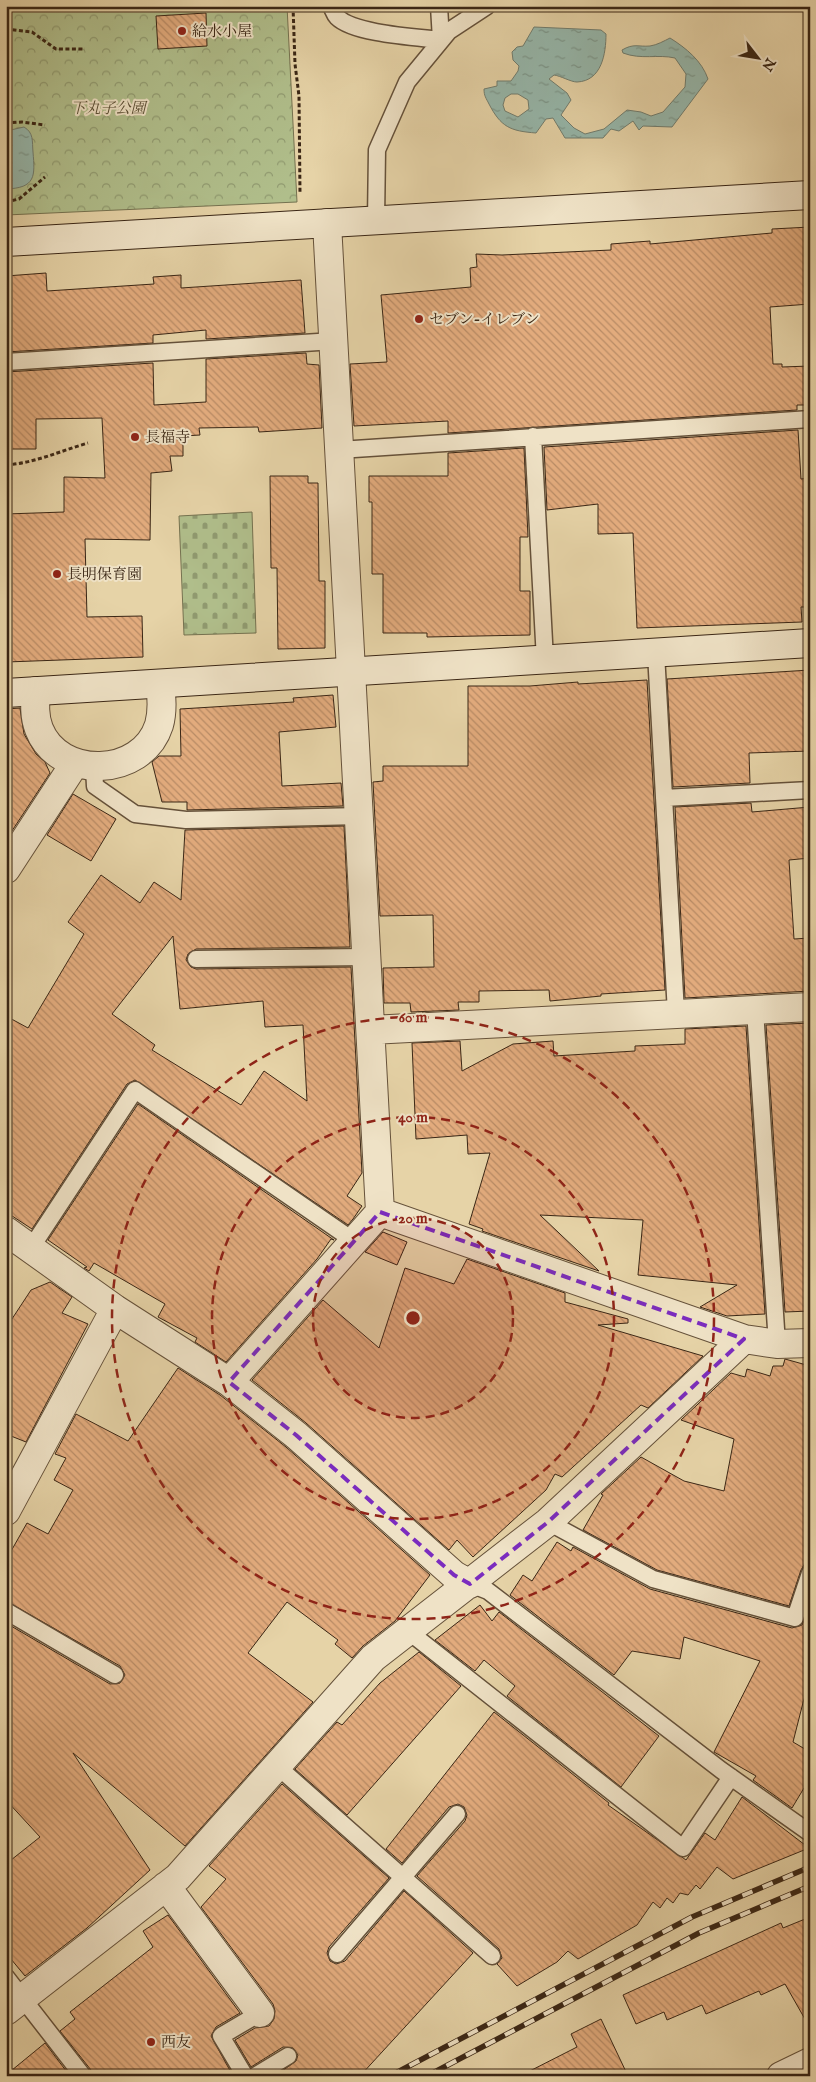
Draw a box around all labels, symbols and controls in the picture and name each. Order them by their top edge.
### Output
place label: 給水小屋 [192,22,252,41]
marker: 給水小屋 [176,25,188,37]
north arrow [734,32,784,82]
text: N [757,53,780,74]
park label: 下丸子公園 [70,99,148,118]
place label: セブン-イレブン [429,310,540,329]
marker: セブン-イレブン [413,313,425,325]
place label: 長福寺 [145,428,190,447]
marker: 長福寺 [129,431,141,443]
place label: 長明保育園 [67,565,142,584]
marker: 長明保育園 [51,568,63,580]
text: 60 m [399,1008,428,1027]
text: 40 m [398,1108,428,1127]
text: 20 m [398,1209,428,1228]
centre of rings [404,1309,422,1327]
place label: 西友 [161,2033,191,2052]
marker: 西友 [145,2036,157,2048]

